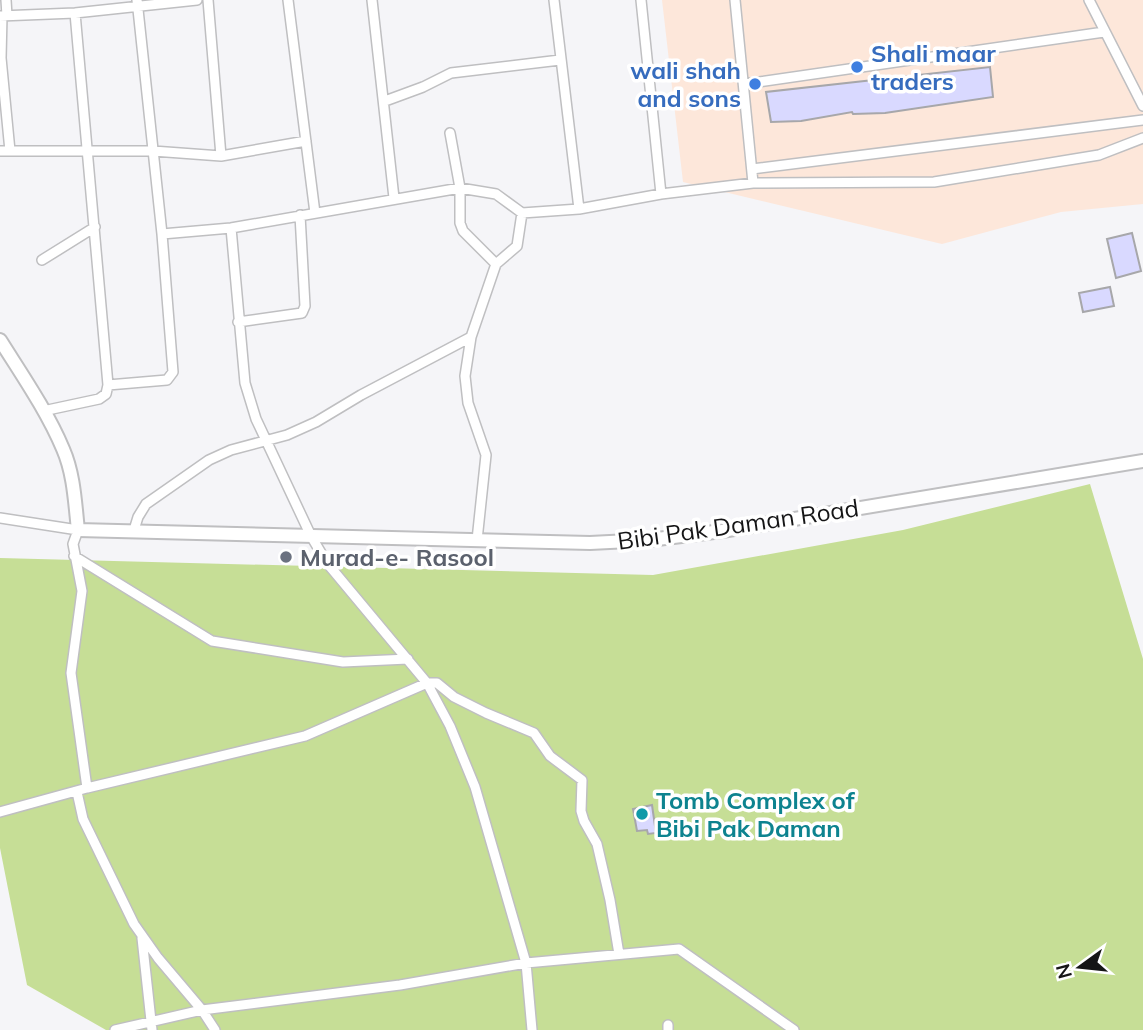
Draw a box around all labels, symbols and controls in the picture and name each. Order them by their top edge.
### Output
place label: Shali maar traders [871,38,996,96]
place label: wali shah and sons [630,55,741,113]
marker: Shali maar traders [849,59,865,75]
marker: wali shah and sons [747,76,763,92]
street label: Bibi Pak Daman Road [615,492,861,556]
place label: Murad-e- Rasool [300,542,494,572]
marker: Murad-e- Rasool [278,549,294,565]
place label: Tomb Complex of Bibi Pak Daman [656,785,856,843]
marker: Tomb Complex of Bibi Pak Daman [634,806,650,822]
north arrow [1045,932,1115,1002]
text: N [1050,961,1077,981]

